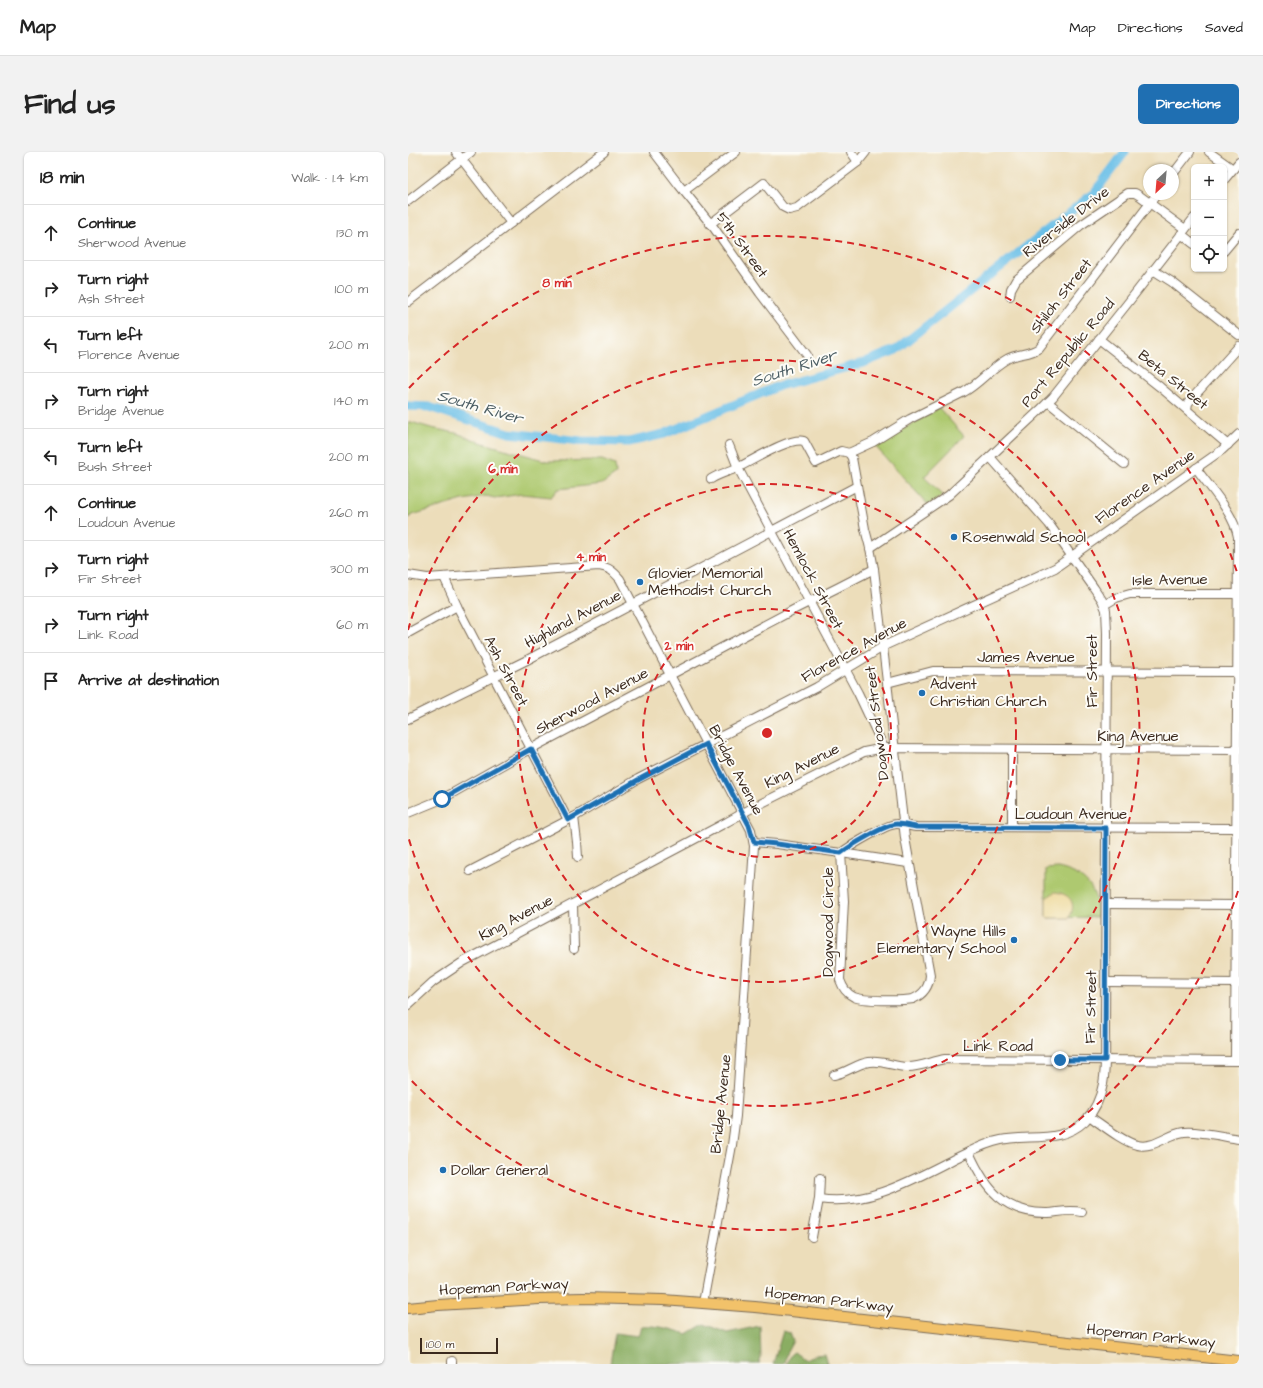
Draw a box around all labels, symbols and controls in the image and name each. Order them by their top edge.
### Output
text: Map [20,14,56,41]
text: Map [1069,18,1096,38]
text: Directions [1118,18,1183,38]
text: Saved [1205,18,1243,38]
button: Directions [1138,84,1239,124]
text: Find us [24,85,115,124]
north arrow [1143,164,1179,200]
map controls [1191,164,1227,272]
button: + [1191,164,1227,200]
text: 18 min [40,166,84,190]
text: Walk · 1.4 km [291,169,368,187]
street label: Riverside Drive [1018,181,1114,263]
button: − [1191,200,1227,236]
street label: 5th Street [711,208,773,282]
text: Continue [78,213,136,234]
icon: ahead [40,222,62,244]
text: 130 m [336,224,368,242]
text: Sherwood Avenue [78,234,186,252]
button: locate [1191,236,1227,272]
street label: Shiloh Street [1025,254,1097,338]
text: Turn right [78,269,149,290]
text: 8 min [542,275,572,292]
icon: right [40,278,62,300]
text: 100 m [335,280,368,298]
text: Ash Street [78,290,145,308]
street label: Port Republic Road [1016,294,1120,412]
text: Turn left [78,325,142,346]
icon: left [40,334,62,356]
text: 200 m [329,336,368,354]
water label: South River [749,343,841,392]
street label: Beta Street [1133,345,1213,415]
text: Florence Avenue [78,346,180,364]
text: Turn right [78,381,149,402]
water label: South River [435,384,527,430]
icon: right [40,390,62,412]
text: 140 m [334,392,368,410]
text: Bridge Avenue [78,402,164,420]
text: Turn left [78,437,142,458]
street label: Florence Avenue [1091,445,1199,529]
icon: left [40,446,62,468]
text: 200 m [329,448,368,466]
text: Bush Street [78,458,152,476]
text: 6 min [488,461,518,478]
text: Continue [78,493,136,514]
icon: ahead [40,502,62,524]
text: 260 m [329,504,368,522]
text: Loudoun Avenue [78,514,175,532]
street label: Hemlock Street [778,525,848,633]
place label: Rosenwald School [962,527,1086,548]
marker: Rosenwald School [949,532,959,542]
text: Turn right [78,549,149,570]
text: 4 min [576,549,606,566]
icon: right [40,558,62,580]
text: 300 m [330,560,368,578]
place label: Glovier Memorial Methodist Church [648,563,771,601]
street label: Isle Avenue [1132,569,1208,591]
text: Fir Street [78,570,141,588]
marker: Glovier Memorial Methodist Church [635,577,645,587]
street label: Highland Avenue [521,585,625,654]
text: Turn right [78,605,149,626]
street label: Florence Avenue [798,612,910,688]
icon: right [40,614,62,636]
text: 60 m [336,616,368,634]
text: Link Road [78,626,139,644]
street label: Ash Street [479,632,533,710]
street label: Fir Street [1082,634,1103,708]
text: 2 min [664,638,693,655]
street label: James Avenue [977,647,1075,668]
street label: Sherwood Avenue [532,662,652,740]
street label: Dogwood Street [860,665,895,781]
icon: arrive [40,670,62,692]
text: Arrive at destination [78,670,219,691]
place label: Advent Christian Church [930,674,1047,712]
marker: Advent Christian Church [917,688,927,698]
street label: Bridge Avenue [702,721,769,819]
centre of rings [760,726,774,740]
street label: King Avenue [1097,726,1179,748]
street label: King Avenue [761,738,843,795]
route start [433,790,451,808]
street label: Loudoun Avenue [1015,804,1127,825]
street label: Dogwood Circle [818,867,840,977]
street label: King Avenue [475,890,557,947]
place label: Wayne Hills Elementary School [877,921,1006,960]
marker: Wayne Hills Elementary School [1009,935,1019,945]
street label: Fir Street [1080,970,1102,1044]
street label: Link Road [963,1036,1033,1057]
route end [1051,1051,1069,1069]
street label: Bridge Avenue [705,1053,738,1155]
place label: Dollar General [451,1160,548,1181]
marker: Dollar General [438,1165,448,1175]
street label: Hopeman Parkway [439,1273,569,1302]
street label: Hopeman Parkway [763,1282,895,1319]
street label: Hopeman Parkway [1085,1319,1216,1354]
scale bar [420,1336,498,1355]
text: 100 m [426,1337,454,1352]

